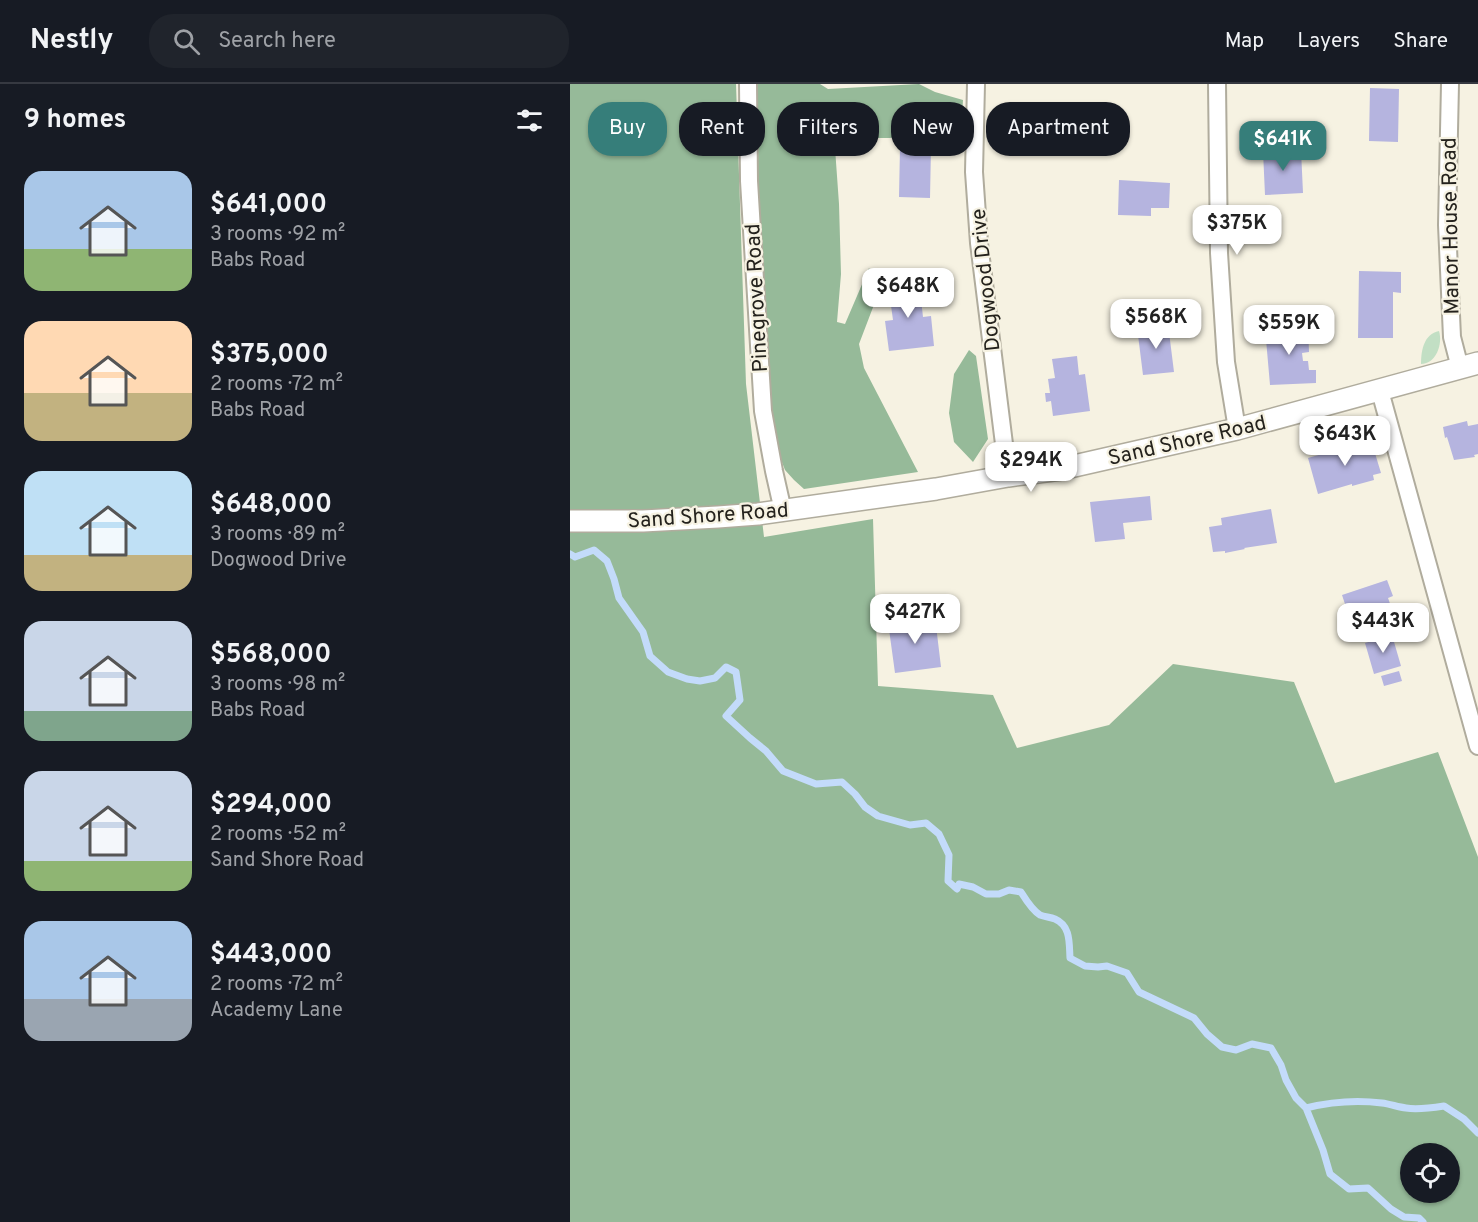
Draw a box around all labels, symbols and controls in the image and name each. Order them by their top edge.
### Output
search box [149,14,569,68]
text: Nestly [30,23,113,59]
icon: search [170,25,203,58]
text: Search here [218,28,336,55]
text: Map [1225,28,1264,55]
text: Layers [1297,28,1360,55]
text: Share [1393,28,1448,55]
chip: Buy [588,102,667,156]
chip: Rent [679,102,765,156]
chip: Filters [777,102,879,156]
chip: New [891,102,974,156]
chip: Apartment [986,102,1130,156]
text: 9 homes [24,104,126,137]
icon: filters [513,104,546,137]
pin: $641K [1241,121,1325,172]
text: $641K [1253,127,1313,153]
street label: Manor House Road [1436,137,1467,315]
text: $641,000 [210,189,327,222]
icon: home [72,195,144,267]
pin: $375K [1195,205,1279,256]
street label: Dogwood Drive [966,207,1007,353]
text: $375K [1207,211,1267,237]
text: 3 rooms · 92 m² [210,222,345,248]
street label: Pinegrove Road [740,223,775,373]
text: Babs Road [210,248,305,274]
pin: $648K [866,268,950,319]
text: $648K [876,274,940,300]
pin: $568K [1114,299,1198,350]
text: $568K [1124,305,1188,331]
pin: $559K [1247,305,1331,356]
text: $559K [1258,311,1320,337]
text: $375,000 [210,339,329,372]
icon: home [72,345,144,417]
text: 2 rooms · 72 m² [210,372,343,398]
text: Babs Road [210,398,305,424]
street label: Sand Shore Road [1106,410,1269,473]
pin: $643K [1303,416,1387,467]
text: $643K [1313,422,1377,448]
pin: $294K [989,442,1073,493]
text: $294K [999,448,1063,474]
text: $648,000 [210,489,332,522]
icon: home [72,495,144,567]
street label: Sand Shore Road [627,497,790,536]
text: 3 rooms · 89 m² [210,522,345,548]
text: Dogwood Drive [210,548,347,574]
pin: $427K [873,594,957,645]
text: $427K [884,600,946,626]
pin: $443K [1341,603,1425,654]
text: $443K [1351,609,1415,635]
text: $568,000 [210,639,331,672]
icon: home [72,645,144,717]
text: 3 rooms · 98 m² [210,672,345,698]
text: Babs Road [210,698,305,724]
text: $294,000 [210,789,332,822]
icon: home [72,795,144,867]
text: 2 rooms · 52 m² [210,822,346,848]
text: Sand Shore Road [210,848,364,874]
text: $443,000 [210,939,332,972]
icon: home [72,945,144,1017]
text: 2 rooms · 72 m² [210,972,343,998]
text: Academy Lane [210,998,343,1024]
map controls [1400,1143,1460,1203]
button: locate [1400,1143,1460,1203]

